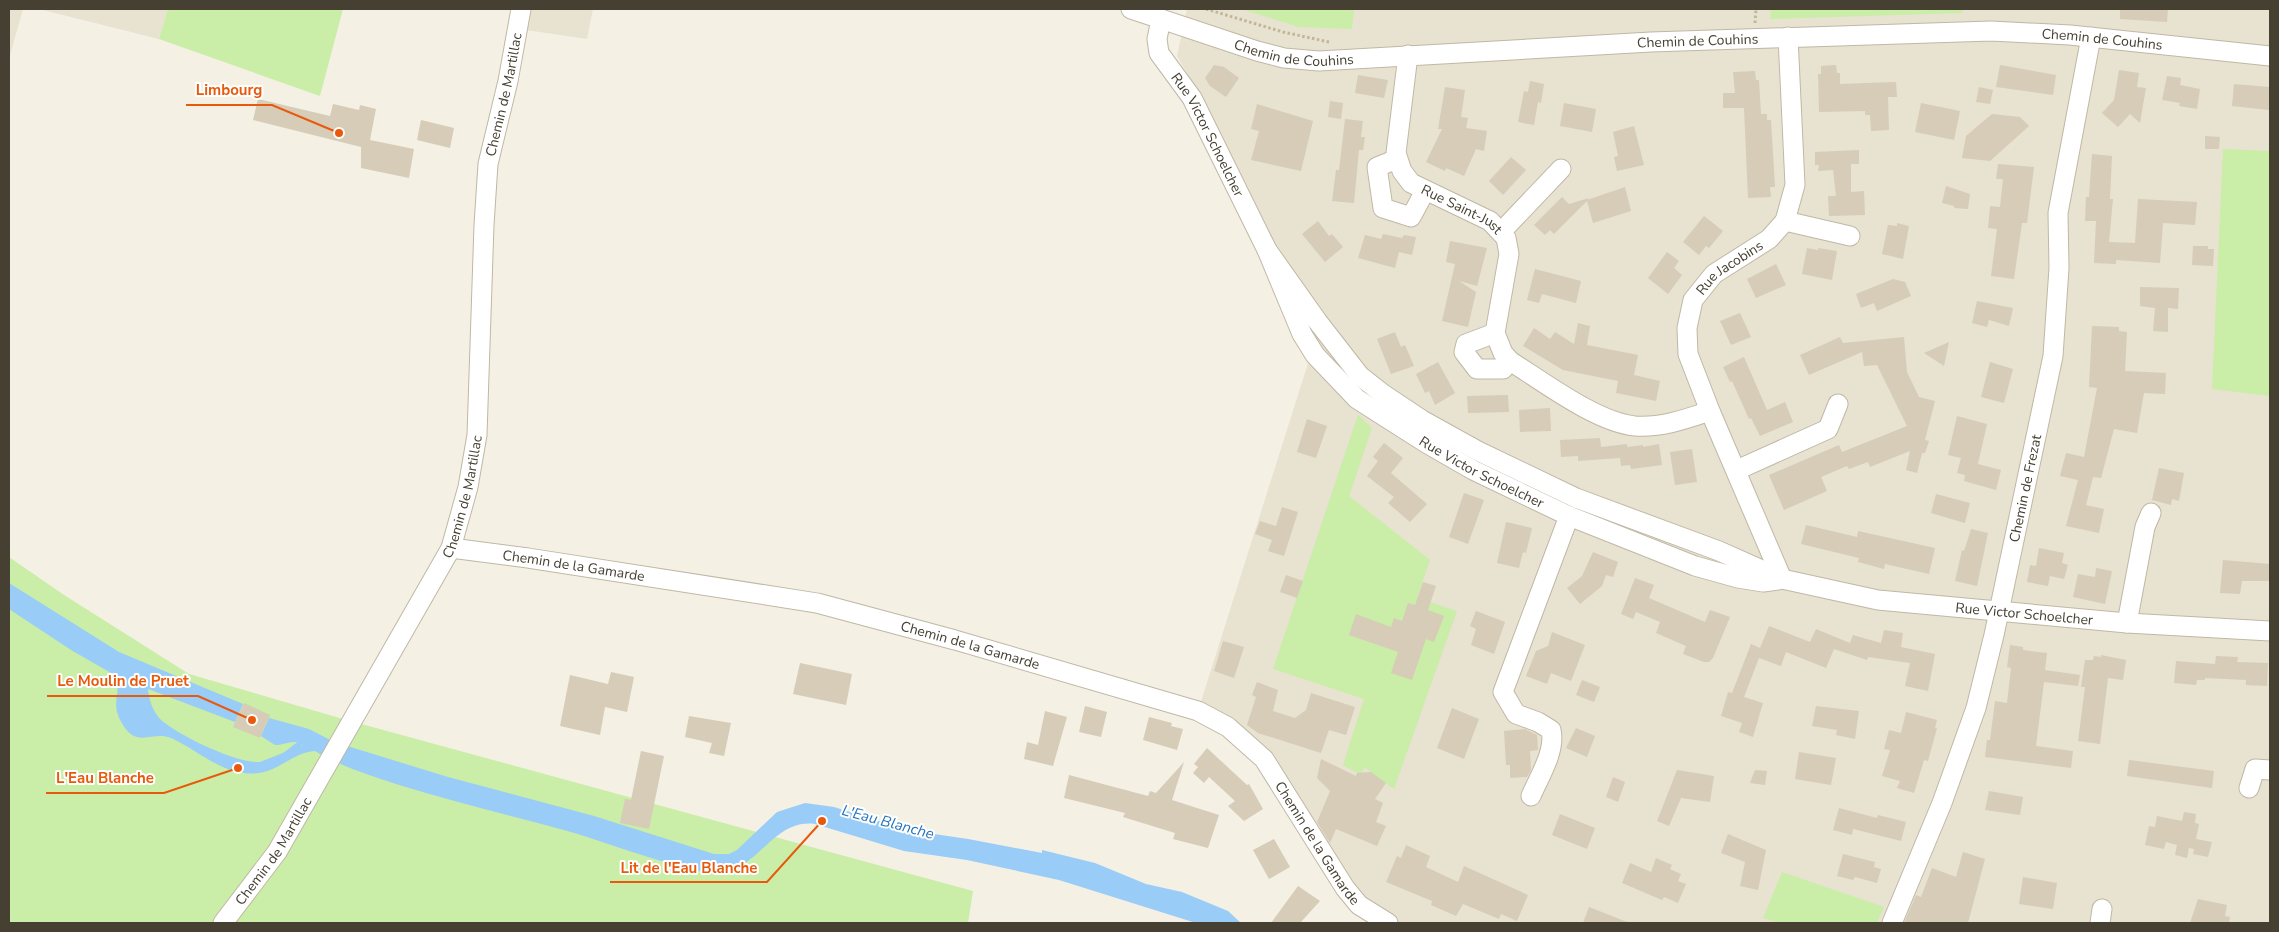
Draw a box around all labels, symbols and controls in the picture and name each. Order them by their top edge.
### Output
street label: Chemin de Couhins [2041,24,2164,54]
street label: Chemin de Couhins [1636,29,1759,52]
street label: Chemin de Martillac [481,31,526,158]
street label: Chemin de Couhins [1232,35,1355,71]
street label: Rue Victor Schoelcher [1167,69,1249,200]
callout: Limbourg [186,75,272,105]
text: Limbourg [196,80,262,100]
street label: Rue Saint-Just [1418,180,1507,238]
street label: Rue Jacobins [1691,236,1767,299]
street label: Rue Victor Schoelcher [1416,432,1547,512]
street label: Chemin de Martillac [438,433,486,562]
street label: Chemin de Frezat [2004,433,2046,544]
street label: Chemin de la Gamarde [502,545,646,586]
street label: Rue Victor Schoelcher [1955,598,2094,629]
street label: Chemin de la Gamarde [899,616,1042,674]
callout: Le Moulin de Pruet [47,666,198,696]
text: Le Moulin de Pruet [57,671,189,691]
callout: L'Eau Blanche [46,763,164,793]
text: L'Eau Blanche [56,768,154,788]
street label: Chemin de la Gamarde [1271,778,1365,909]
street label: Chemin de Martillac [231,793,316,909]
water label: L'Eau Blanche [840,800,936,844]
callout: Lit de l'Eau Blanche [610,852,767,882]
text: Lit de l'Eau Blanche [621,858,757,878]

